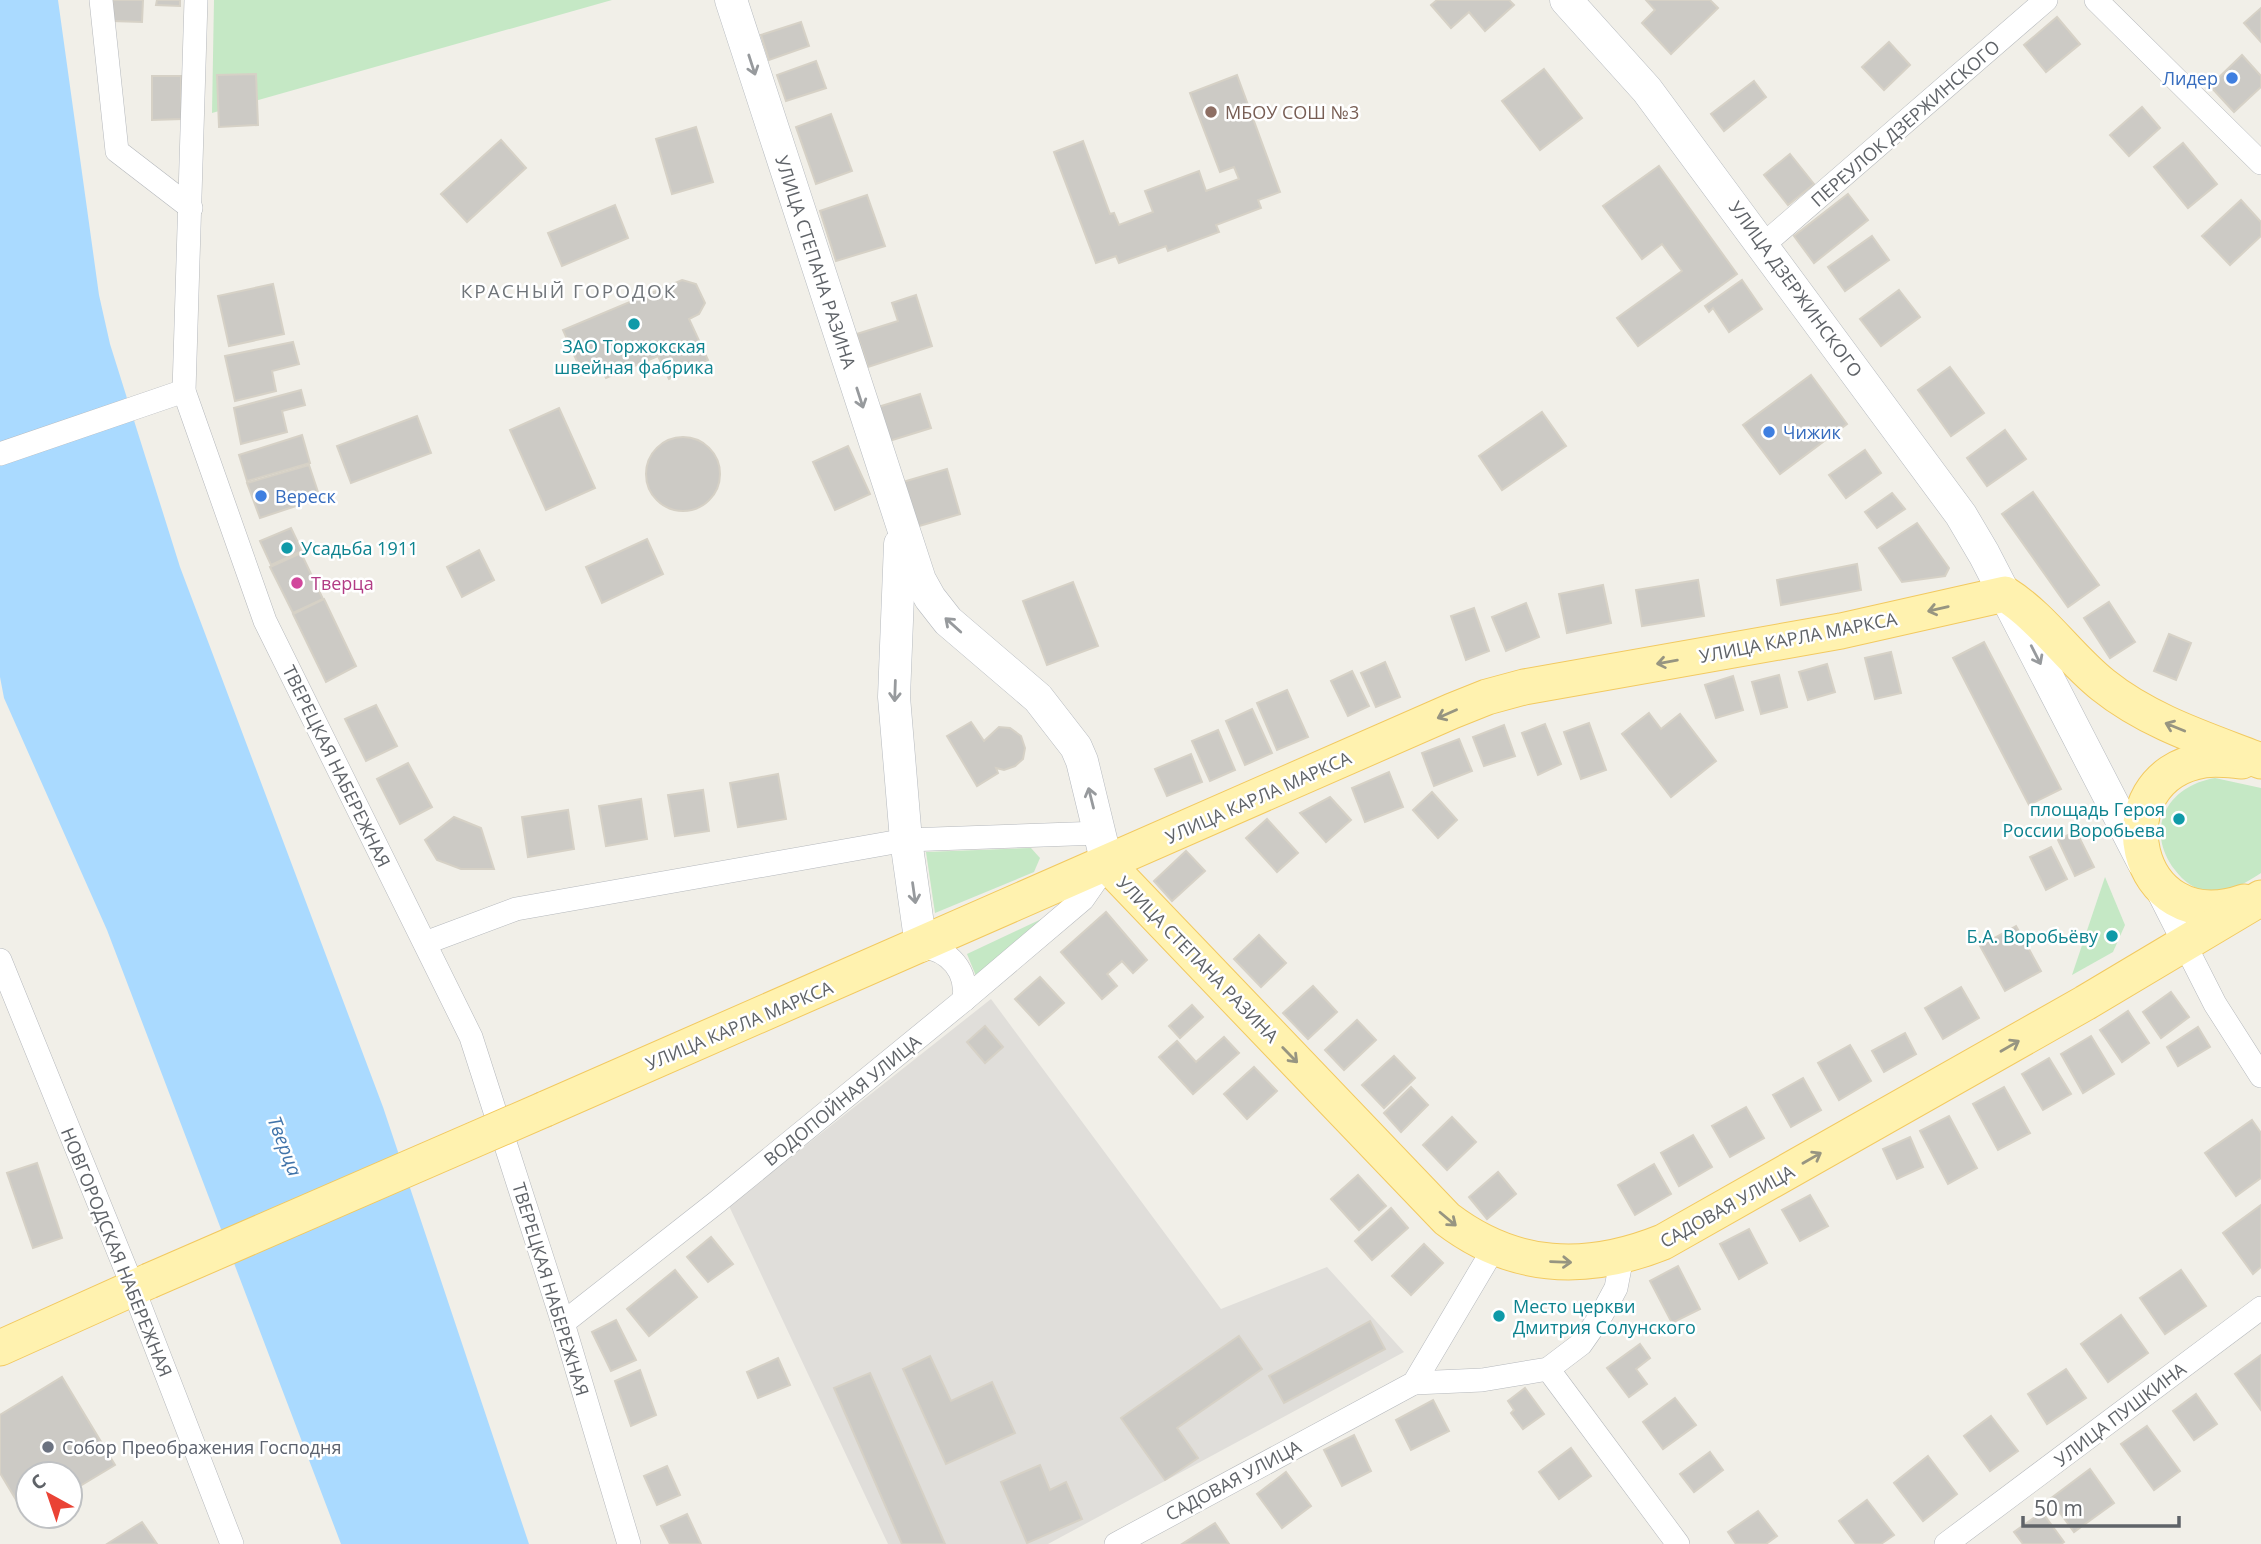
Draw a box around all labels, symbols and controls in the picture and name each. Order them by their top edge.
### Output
street label: ПЕРЕУЛОК ДЗЕРЖИНСКОГО [1806,34,2004,212]
one-way arrow [746,54,759,76]
place label: Лидер [2162,66,2218,90]
marker: Лидер [2224,70,2240,86]
place label: МБОУ СОШ №3 [1225,100,1359,124]
marker: МБОУ СОШ №3 [1203,104,1219,120]
street label: УЛИЦА СТЕПАНА РАЗИНА [770,152,862,372]
street label: УЛИЦА ДЗЕРЖИНСКОГО [1724,196,1868,382]
district label: КРАСНЫЙ ГОРОДОК [461,278,677,304]
marker: ЗАО Торжокская швейная фабрика [626,316,642,332]
place label: ЗАО Торжокская швейная фабрика [554,334,714,379]
one-way arrow [854,386,867,408]
place label: Чижик [1783,420,1842,444]
marker: Чижик [1761,424,1777,440]
place label: Вереск [275,484,336,508]
marker: Вереск [253,488,269,504]
place label: Усадьба 1911 [301,536,418,560]
marker: Усадьба 1911 [279,540,295,556]
place label: Тверца [311,571,374,595]
marker: Тверца [289,575,305,591]
one-way arrow [1927,603,1950,617]
street label: УЛИЦА КАРЛА МАРКСА [1697,606,1899,668]
one-way arrow [945,616,962,633]
one-way arrow [2030,644,2044,665]
one-way arrow [1656,656,1679,669]
street label: ТВЕРЕЦКАЯ НАБЕРЕЖНАЯ [278,661,396,871]
one-way arrow [888,679,901,702]
one-way arrow [1436,708,1458,721]
one-way arrow [2164,719,2186,732]
street label: УЛИЦА КАРЛА МАРКСА [1161,745,1355,849]
one-way arrow [1084,787,1097,810]
place label: площадь Героя России Воробьева [2002,797,2165,842]
marker: площадь Героя России Воробьева [2171,811,2187,827]
street label: УЛИЦА СТЕПАНА РАЗИНА [1112,870,1284,1048]
one-way arrow [908,881,921,904]
place label: Б.А. Воробьёву [1966,924,2099,948]
marker: Б.А. Воробьёву [2104,928,2120,944]
street label: УЛИЦА КАРЛА МАРКСА [642,974,837,1075]
street label: ВОДОПОЙНАЯ УЛИЦА [758,1029,926,1171]
one-way arrow [1999,1039,2020,1052]
one-way arrow [1281,1046,1298,1063]
water label: Тверца [262,1112,308,1180]
street label: НОВГОРОДСКАЯ НАБЕРЕЖНАЯ [56,1124,178,1380]
one-way arrow [1802,1151,1822,1165]
street label: САДОВАЯ УЛИЦА [1655,1159,1799,1253]
street label: ТВЕРЕЦКАЯ НАБЕРЕЖНАЯ [507,1179,595,1399]
one-way arrow [1439,1210,1457,1226]
one-way arrow [1549,1255,1572,1268]
place label: Место церкви Дмитрия Солунского [1513,1294,1696,1339]
marker: Место церкви Дмитрия Солунского [1491,1308,1507,1324]
street label: УЛИЦА ПУШКИНА [2049,1356,2191,1471]
street label: САДОВАЯ УЛИЦА [1161,1434,1305,1526]
place label: Собор Преображения Господня [62,1435,341,1459]
marker: Собор Преображения Господня [40,1439,56,1455]
north arrow [14,1460,84,1530]
text: С [25,1468,51,1496]
scale bar [2023,1484,2179,1528]
text: 50 m [2034,1494,2083,1522]

